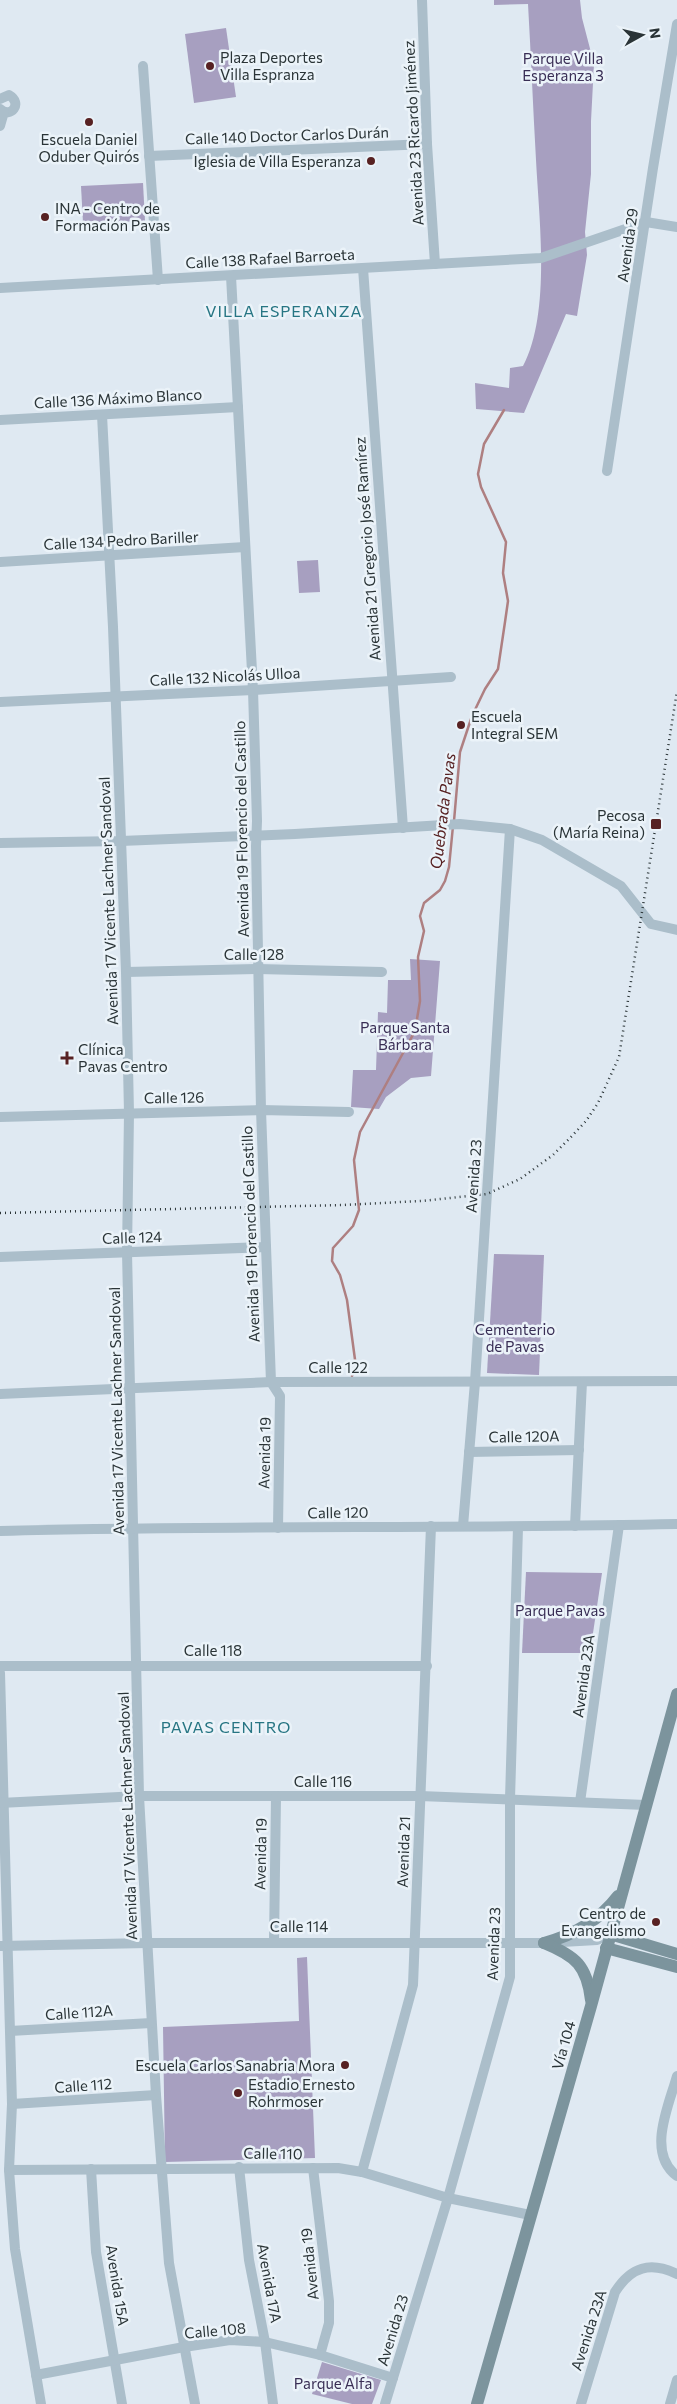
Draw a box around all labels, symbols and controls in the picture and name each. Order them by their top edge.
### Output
north arrow [617,10,667,60]
text: N [646,27,665,40]
street label: Avenida 23 Ricardo Jiménez [399,40,427,226]
place label: Plaza Deportes Villa Espranza [220,48,323,83]
park label: Parque Villa Esperanza 3 [522,49,604,84]
marker: Plaza Deportes Villa Espranza [204,60,216,72]
marker: Escuela Daniel Oduber Quirós [83,116,95,128]
street label: Calle 140 Doctor Carlos Durán [185,122,389,148]
place label: Escuela Daniel Oduber Quirós [39,130,140,165]
place label: Iglesia de Villa Esperanza [194,152,361,170]
marker: Iglesia de Villa Esperanza [365,155,377,167]
place label: INA - Centro de Formación Pavas [55,199,170,234]
street label: Avenida 29 [613,207,641,283]
marker: INA - Centro de Formación Pavas [39,211,51,223]
street label: Calle 138 Rafael Barroeta [185,245,355,271]
district label: VILLA ESPERANZA [206,301,362,320]
street label: Calle 136 Máximo Blanco [33,385,203,411]
street label: Avenida 21 Gregorio José Ramírez [350,436,384,662]
street label: Calle 134 Pedro Bariller [43,527,199,553]
street label: Calle 132 Nicolás Ulloa [149,663,301,689]
place label: Escuela Integral SEM [471,707,558,742]
marker: Escuela Integral SEM [455,719,467,731]
street label: Avenida 19 Florencio del Castillo [230,720,252,938]
water label: Quebrada Pavas [425,752,459,870]
street label: Avenida 17 Vicente Lachner Sandoval [95,776,121,1026]
place label: Pecosa (María Reina) [553,806,645,841]
marker: Pecosa (María Reina) [649,817,663,831]
street label: Calle 128 [224,945,284,963]
park label: Parque Santa Bárbara [360,1018,450,1053]
place label: Clínica Pavas Centro [78,1040,168,1075]
marker: Clínica Pavas Centro [60,1051,74,1065]
street label: Calle 126 [144,1087,204,1107]
street label: Avenida 19 Florencio del Castillo [237,1125,263,1343]
street label: Avenida 23 [461,1139,485,1213]
street label: Calle 124 [102,1227,162,1247]
street label: Avenida 17 Vicente Lachner Sandoval [105,1287,127,1535]
park label: Cementerio de Pavas [475,1320,555,1355]
street label: Calle 122 [308,1358,368,1376]
street label: Avenida 19 [254,1417,274,1489]
street label: Calle 120A [488,1426,560,1446]
street label: Calle 120 [307,1502,369,1522]
park label: Parque Pavas [515,1601,605,1619]
street label: Avenida 23A [568,1633,598,1719]
street label: Calle 118 [184,1641,242,1659]
street label: Avenida 17 Vicente Lachner Sandoval [114,1691,140,1941]
district label: PAVAS CENTRO [161,1717,291,1736]
street label: Calle 116 [294,1772,352,1790]
street label: Avenida 21 [393,1816,413,1888]
street label: Avenida 19 [250,1818,270,1890]
place label: Centro de Evangelismo [561,1904,646,1939]
street label: Avenida 23 [483,1907,503,1981]
marker: Centro de Evangelismo [650,1916,662,1928]
street label: Calle 114 [270,1917,328,1935]
street label: Calle 112A [44,2001,114,2023]
street label: Vía 104 [547,2019,579,2071]
place label: Escuela Carlos Sanabria Mora [135,2056,335,2074]
marker: Escuela Carlos Sanabria Mora [339,2059,351,2071]
street label: Calle 112 [54,2074,112,2096]
place label: Estadio Ernesto Rohrmoser [248,2075,355,2110]
marker: Estadio Ernesto Rohrmoser [232,2087,244,2099]
street label: Calle 110 [243,2143,303,2163]
street label: Avenida 19 [296,2227,322,2301]
street label: Avenida 17A [254,2242,286,2324]
street label: Avenida 15A [103,2243,133,2327]
street label: Avenida 23A [566,2287,610,2373]
street label: Avenida 23 [373,2292,411,2368]
street label: Calle 108 [183,2318,247,2342]
park label: Parque Alfa [294,2374,372,2392]

